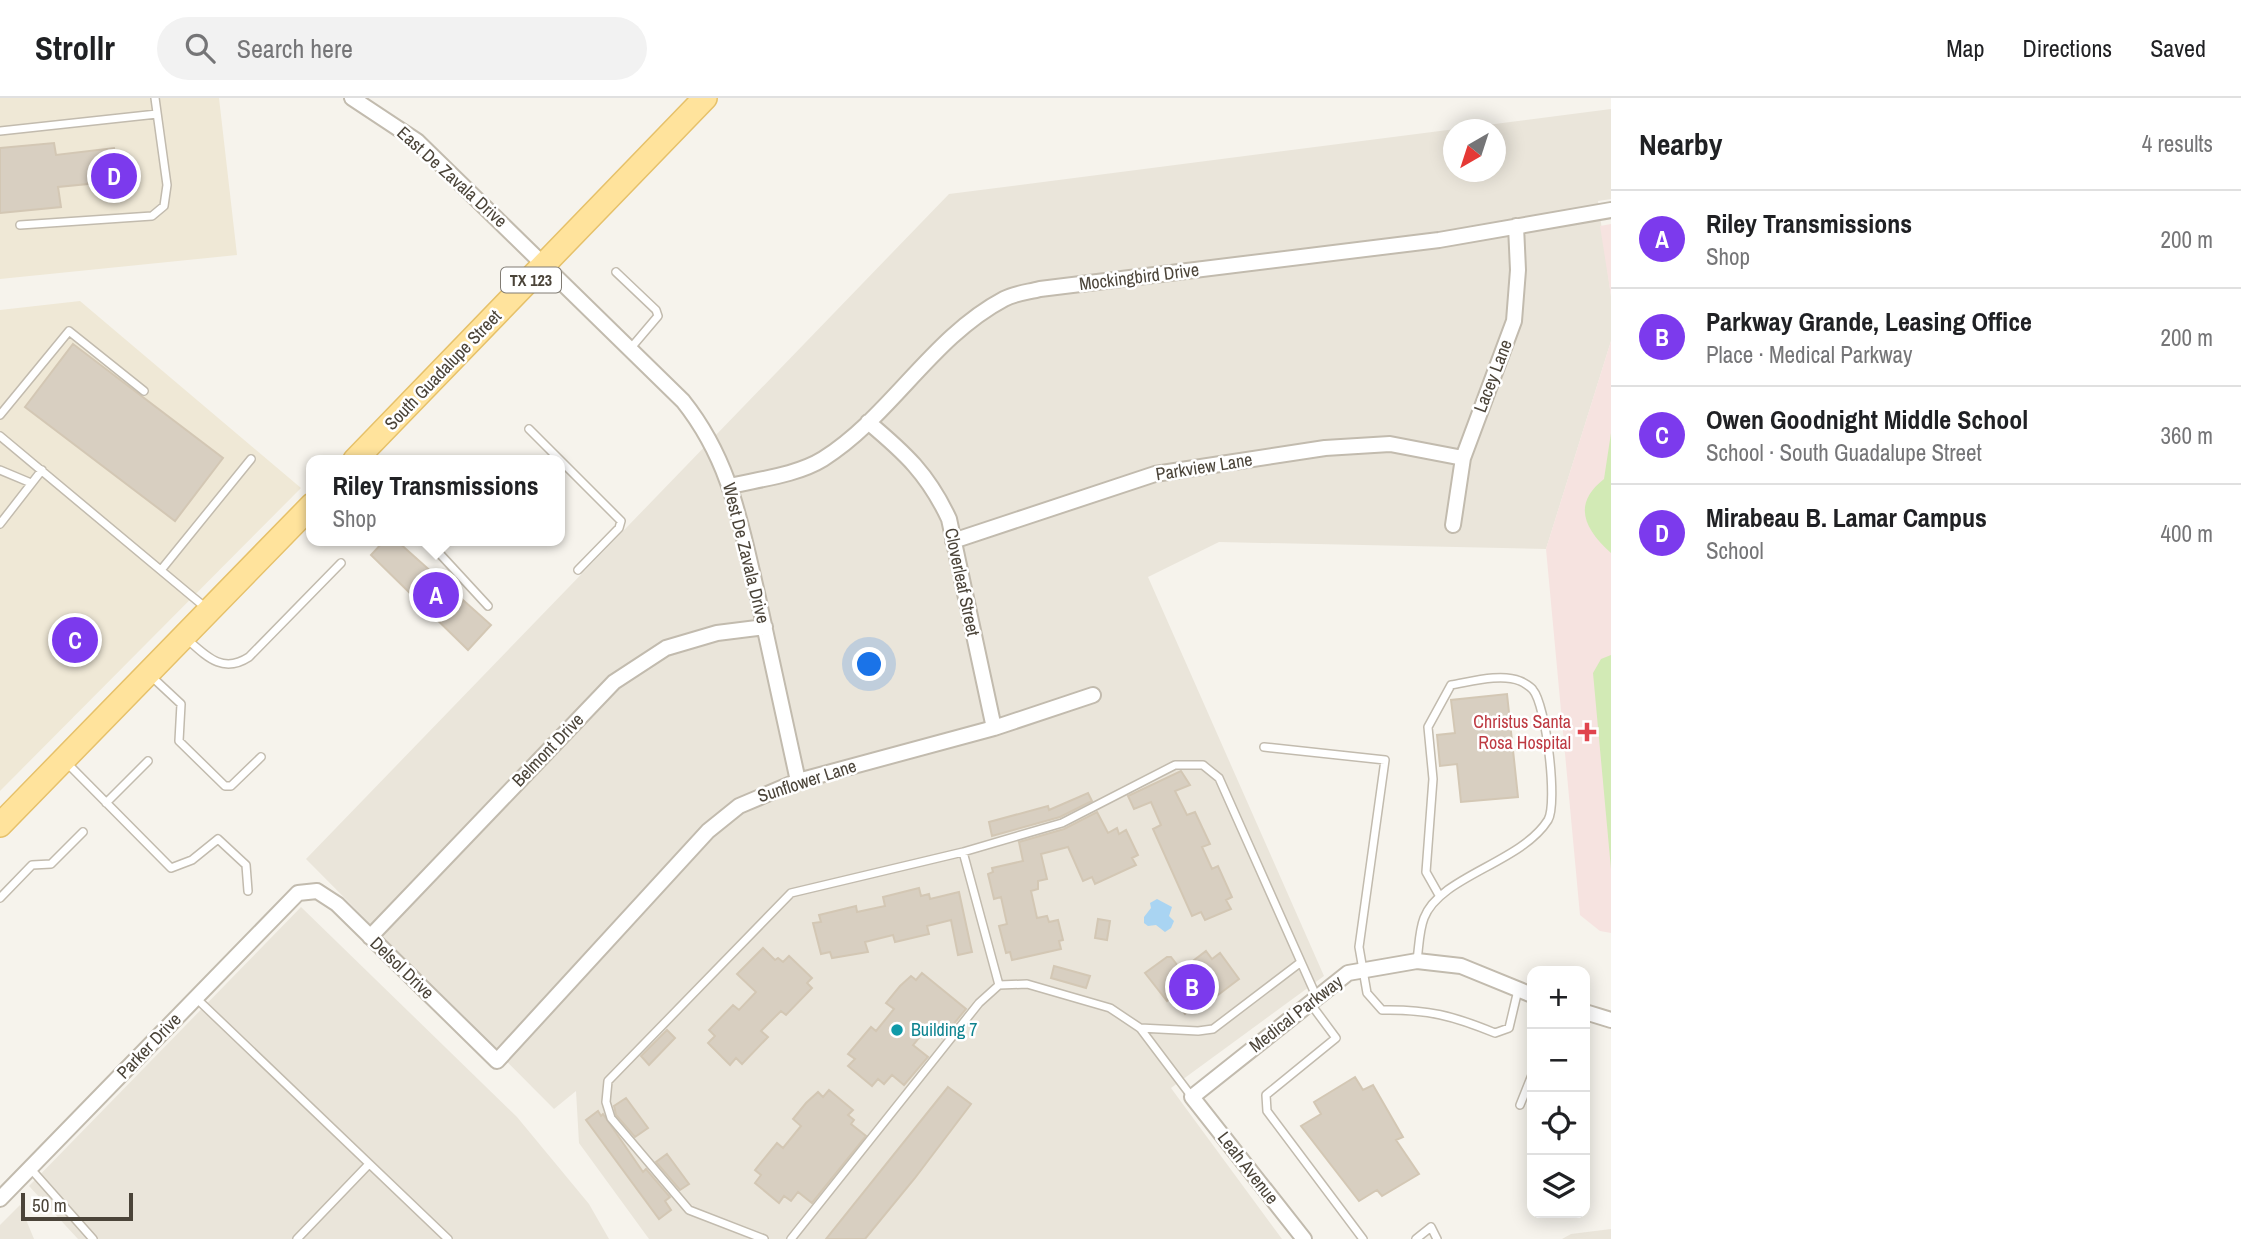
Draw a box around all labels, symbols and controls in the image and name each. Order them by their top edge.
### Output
search box [157,17,647,80]
text: Strollr [35,26,115,70]
icon: search [181,29,219,67]
text: Search here [237,31,353,66]
text: Map [1946,32,1984,64]
text: Directions [2022,32,2112,64]
text: Saved [2150,32,2206,64]
north arrow [1443,119,1506,182]
street label: East De Zavala Drive [392,120,513,233]
text: Nearby [1639,124,1722,164]
text: 4 results [2142,128,2213,159]
pin: D [91,150,137,202]
text: Riley Transmissions [1706,206,1912,241]
text: A [1655,224,1669,255]
text: 200 m [2161,224,2213,255]
text: Shop [1706,241,1750,272]
street label: Mockingbird Drive [1078,257,1200,296]
road number: TX 123 [501,268,561,292]
street label: South Guadalupe Street [379,304,507,435]
text: Parkway Grande, Leasing Office [1706,304,2032,339]
text: B [1655,322,1669,353]
text: 200 m [2161,322,2213,353]
street label: Lacey Lane [1467,336,1518,416]
text: Place · Medical Parkway [1706,339,1913,370]
text: Owen Goodnight Middle School [1706,402,2028,437]
text: C [1655,420,1669,451]
text: 360 m [2161,420,2213,451]
text: School · South Guadalupe Street [1706,437,1982,468]
street label: Parkview Lane [1154,447,1254,486]
popup [306,455,565,546]
text: Riley Transmissions [332,468,539,503]
street label: West De Zavala Drive [717,480,776,626]
text: Mirabeau B. Lamar Campus [1706,500,1987,535]
text: Shop [332,503,376,534]
text: D [1655,518,1669,549]
text: 400 m [2161,518,2213,549]
street label: Cloverleaf Street [939,526,986,638]
text: School [1706,535,1764,566]
pin: A [413,569,459,621]
pin: C [52,614,98,666]
your location [852,647,886,681]
street label: Belmont Drive [506,707,589,792]
place label: Christus Santa Rosa Hospital [1473,709,1571,755]
marker: Christus Santa Rosa Hospital [1577,722,1597,742]
street label: Sunflower Lane [754,753,859,808]
street label: Delsol Drive [365,931,440,1005]
pin: B [1169,961,1215,1013]
map controls [1527,966,1590,1218]
button: + [1527,966,1590,1029]
street label: Medical Parkway [1244,969,1348,1058]
street label: Parker Drive [111,1007,186,1084]
place label: Building 7 [911,1017,977,1042]
marker: Building 7 [889,1022,905,1038]
button: − [1527,1029,1590,1092]
button: locate [1527,1092,1590,1155]
street label: Leah Avenue [1212,1126,1285,1209]
button: layers [1527,1155,1590,1218]
scale bar [21,1190,133,1222]
text: 50 m [32,1192,67,1218]

